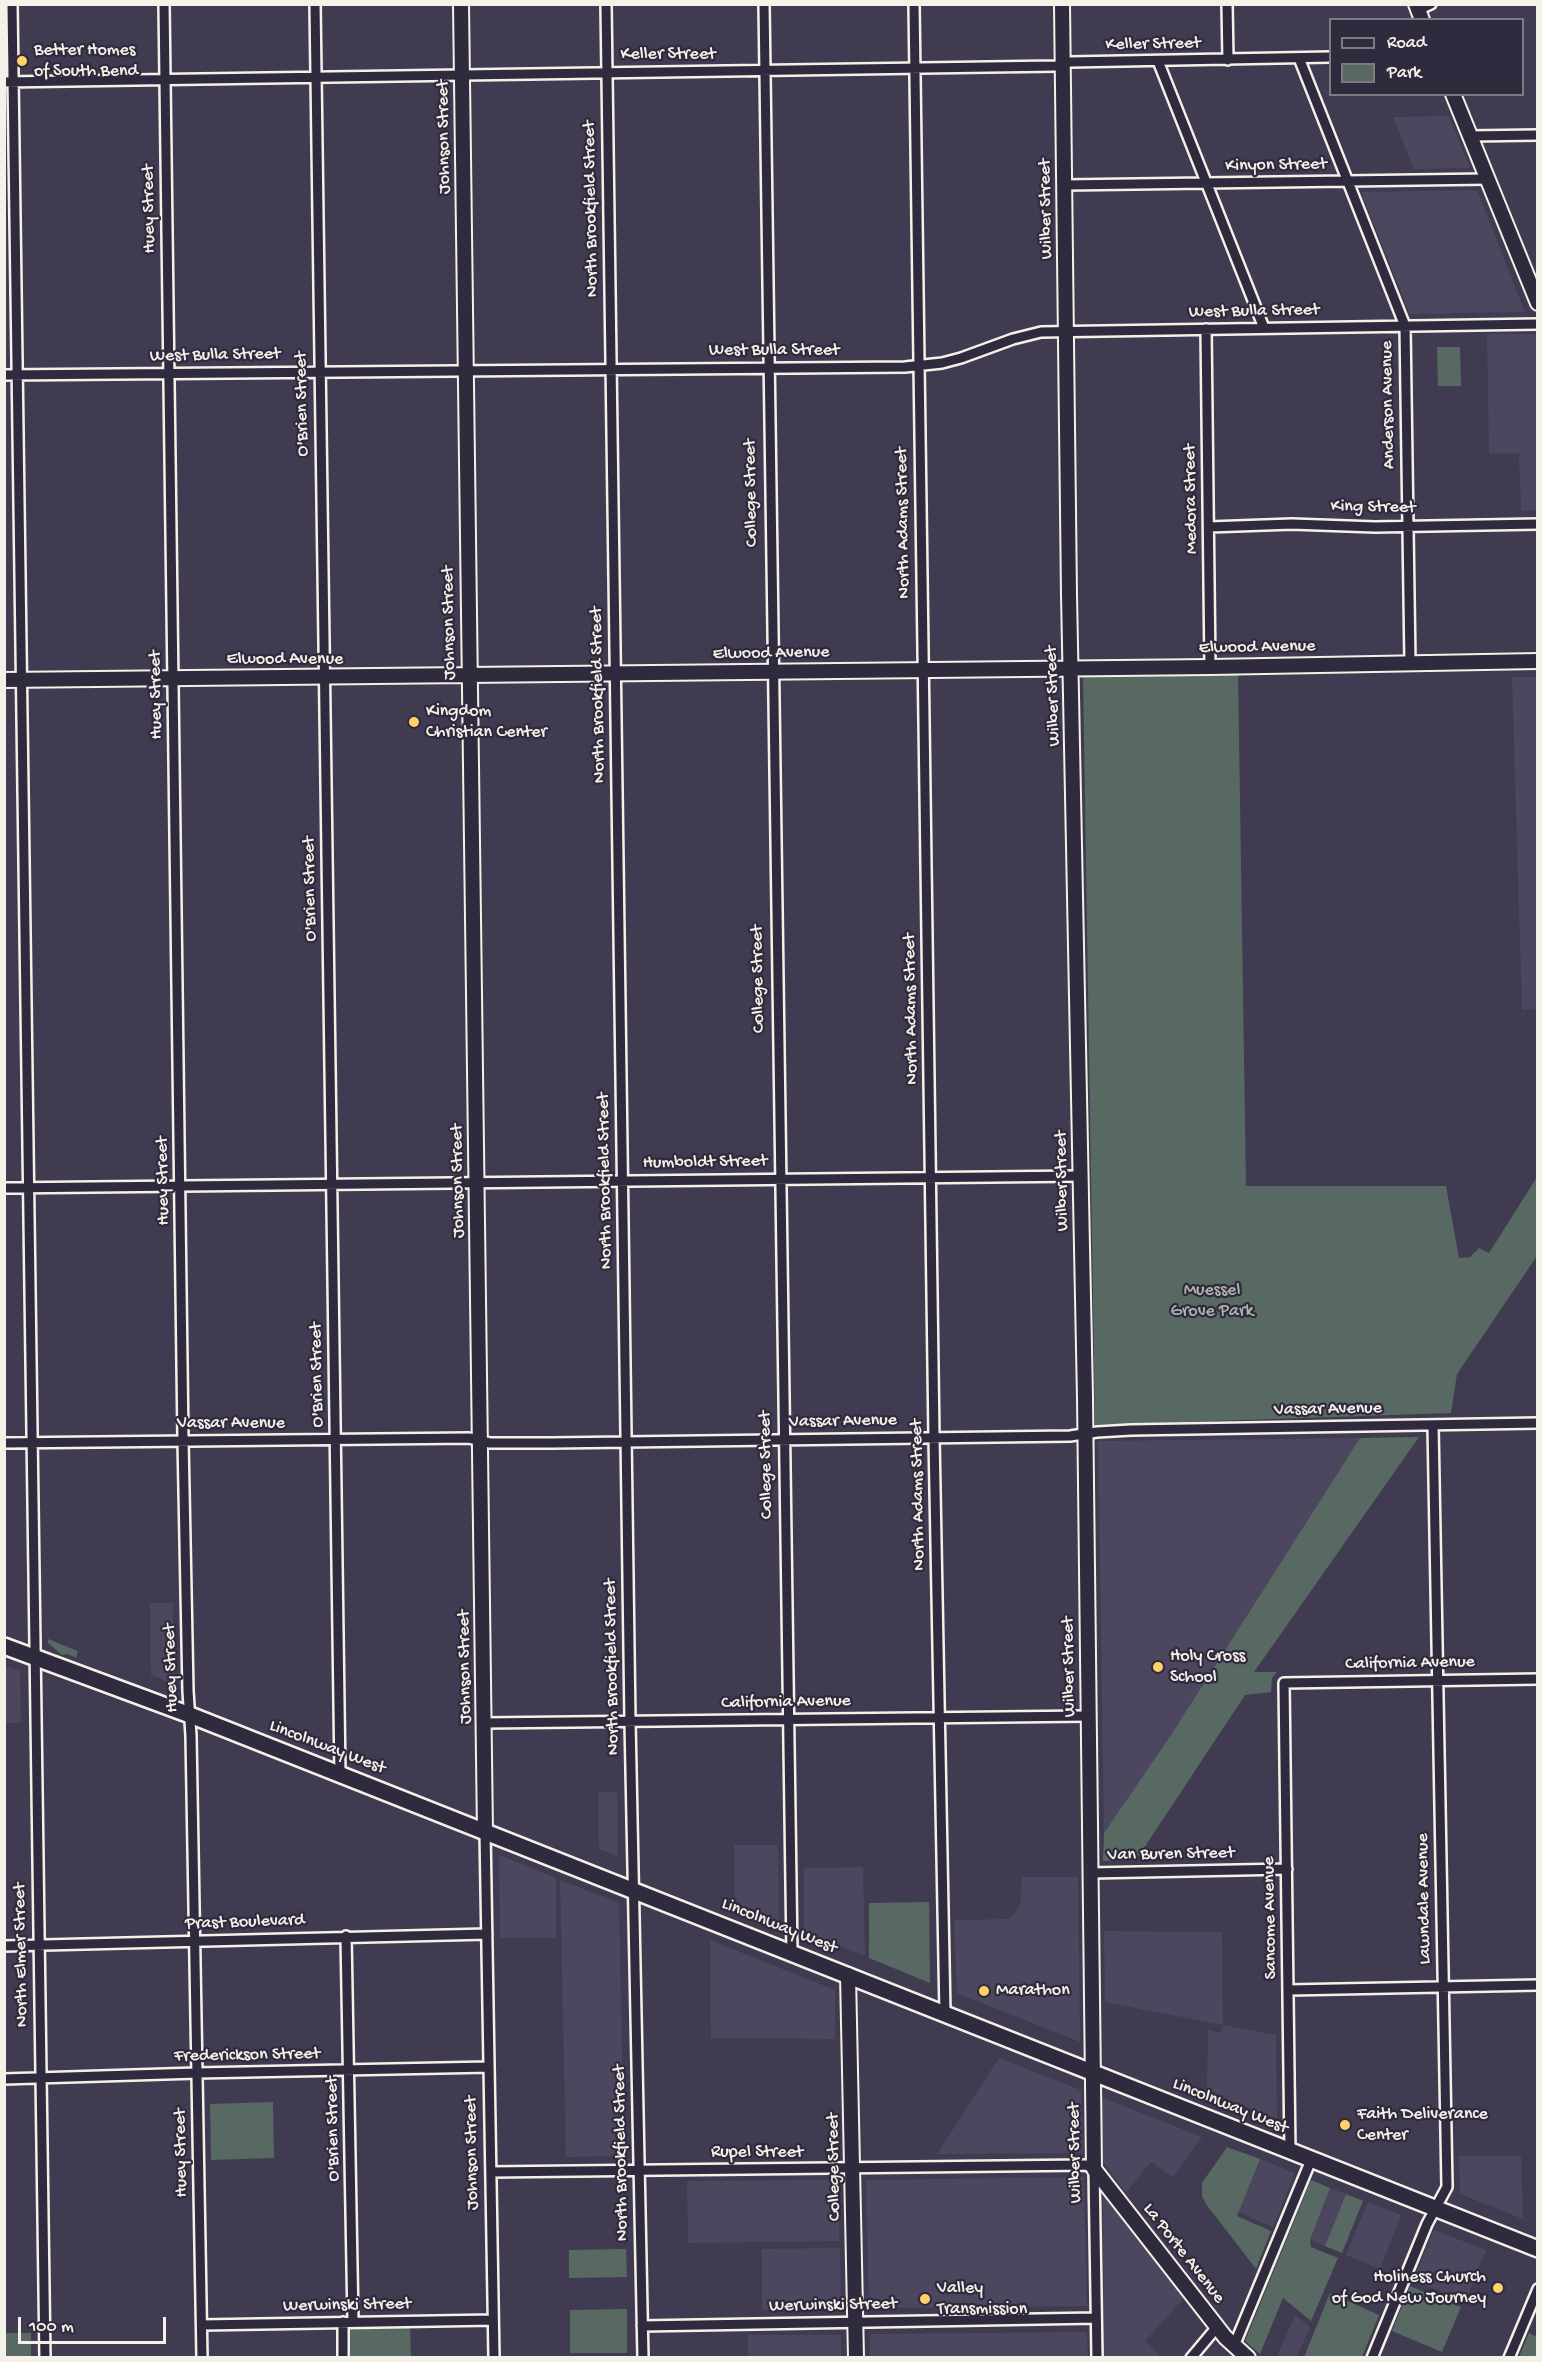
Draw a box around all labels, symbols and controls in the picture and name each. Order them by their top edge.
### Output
legend [1329,18,1524,96]
street label: Keller Street [1105,33,1201,57]
text: Road [1387,33,1426,54]
place label: Better Homes of South Bend [34,40,138,82]
street label: Keller Street [620,44,716,66]
marker: Better Homes of South Bend [15,54,29,68]
text: Park [1387,63,1421,84]
street label: Johnson Street [433,80,457,194]
street label: North Brookfield Street [580,121,604,297]
street label: Kinyon Street [1225,154,1327,178]
street label: Wilber Street [1035,159,1059,259]
street label: Huey Street [138,164,162,254]
street label: West Bulla Street [1188,300,1320,324]
street label: West Bulla Street [709,340,839,362]
street label: Anderson Avenue [1377,341,1401,469]
street label: West Bulla Street [149,344,281,368]
street label: O'Brien Street [291,351,315,457]
street label: College Street [740,439,764,547]
street label: Medora Street [1180,444,1204,554]
street label: North Adams Street [892,447,916,599]
street label: King Street [1330,496,1416,520]
street label: Johnson Street [438,566,462,680]
street label: North Brookfield Street [587,607,611,783]
street label: Elwood Avenue [1198,636,1316,660]
street label: Elwood Avenue [712,642,830,666]
street label: Wilber Street [1041,645,1067,747]
street label: Elwood Avenue [227,649,343,671]
street label: Huey Street [145,650,169,740]
place label: Kingdom Christian Center [426,701,547,744]
marker: Kingdom Christian Center [407,715,421,729]
street label: O'Brien Street [299,836,323,942]
street label: College Street [747,925,771,1033]
street label: North Adams Street [900,933,924,1085]
street label: North Brookfield Street [594,1093,618,1269]
street label: Johnson Street [447,1124,471,1238]
street label: Wilber Street [1051,1131,1075,1231]
street label: Huey Street [152,1136,176,1226]
street label: Humboldt Street [643,1151,767,1175]
park label: Muessel Grove Park [1171,1280,1253,1322]
street label: O'Brien Street [306,1322,330,1428]
street label: Vassar Avenue [1274,1398,1382,1422]
street label: Vassar Avenue [789,1410,897,1434]
street label: College Street [755,1411,779,1519]
street label: Vassar Avenue [177,1413,285,1435]
street label: North Adams Street [907,1419,931,1571]
street label: North Brookfield Street [601,1579,625,1755]
street label: Johnson Street [454,1610,478,1724]
street label: Wilber Street [1058,1617,1082,1717]
street label: Huey Street [160,1623,184,1713]
place label: Holy Cross School [1170,1646,1245,1688]
street label: California Avenue [1345,1652,1475,1676]
marker: Holy Cross School [1151,1660,1165,1674]
street label: California Avenue [721,1691,851,1715]
street label: Lincolnway West [266,1716,388,1780]
street label: Lawndale Avenue [1413,1833,1437,1965]
street label: Van Buren Street [1107,1843,1235,1867]
street label: Sancome Avenue [1259,1856,1283,1980]
street label: North Elmer Street [10,1883,34,2027]
street label: Lincolnway West [718,1894,840,1960]
street label: Prast Boulevard [185,1910,305,1936]
place label: Marathon [996,1980,1070,2002]
marker: Marathon [977,1984,991,1998]
street label: Frederickson Street [174,2044,320,2068]
street label: North Brookfield Street [610,2065,634,2241]
street label: Lincolnway West [1169,2074,1291,2140]
street label: O'Brien Street [322,2076,346,2182]
street label: Johnson Street [461,2096,485,2210]
street label: Wilber Street [1064,2103,1088,2203]
place label: Faith Deliverance Center [1357,2104,1488,2146]
street label: Huey Street [170,2108,194,2198]
street label: College Street [823,2113,847,2221]
marker: Faith Deliverance Center [1338,2118,1352,2132]
street label: Rupel Street [711,2142,803,2164]
street label: La Porte Avenue [1137,2199,1229,2309]
place label: Holiness Church of God New Journey [1332,2267,1486,2310]
place label: Valley Transmission [937,2278,1027,2320]
marker: Holiness Church of God New Journey [1491,2281,1505,2295]
marker: Valley Transmission [918,2292,932,2306]
street label: Werwinski Street [283,2294,411,2318]
street label: Werwinski Street [769,2294,897,2318]
scale bar [21,2305,170,2343]
text: 100 m [29,2317,74,2338]

